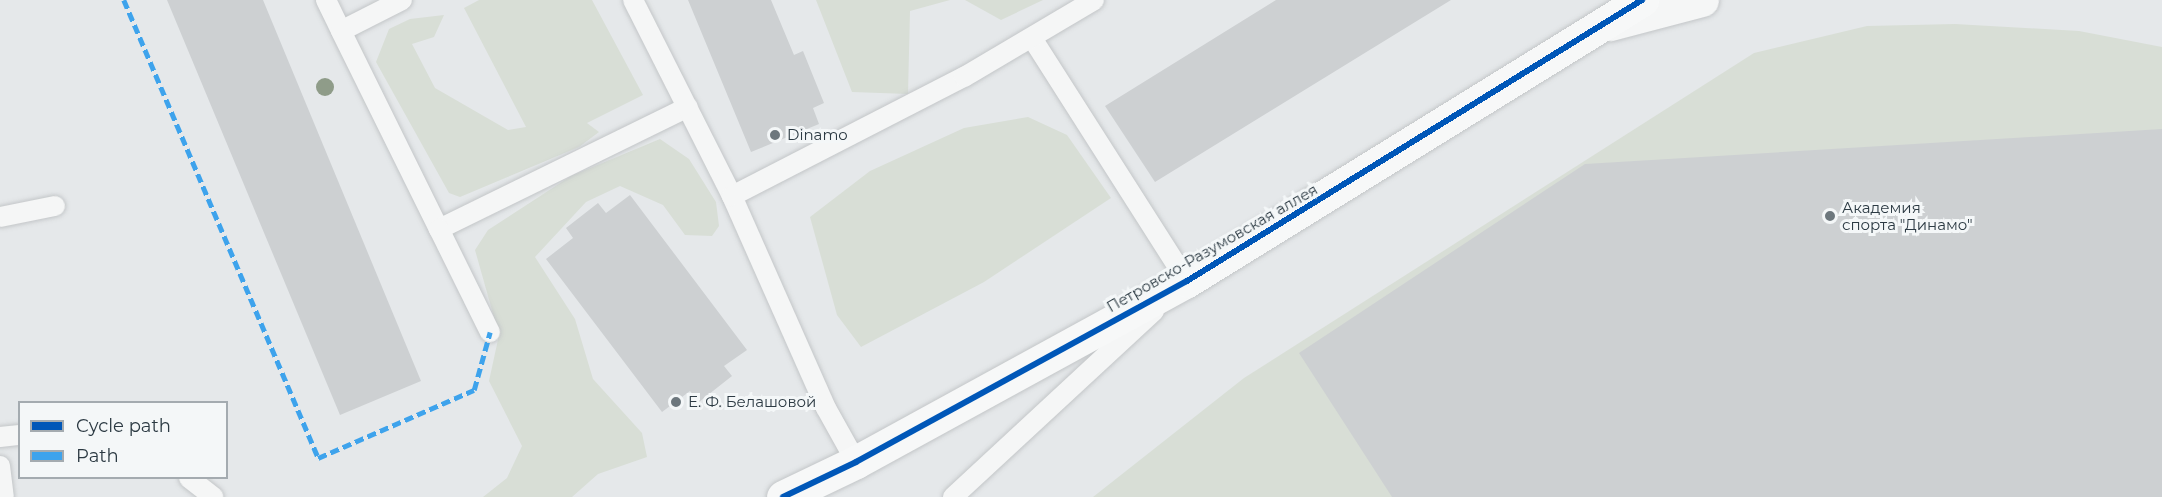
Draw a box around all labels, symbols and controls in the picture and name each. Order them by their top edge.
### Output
place label: Dinamo [787,126,848,144]
marker: Dinamo [768,128,782,142]
street label: Петровско-Разумовская аллея [1103,180,1321,316]
place label: Академия спорта "Динамо" [1842,198,1973,233]
marker: Академия спорта "Динамо" [1823,209,1837,223]
place label: Е. Ф. Белашовой [688,393,816,411]
marker: Е. Ф. Белашовой [669,395,683,409]
legend [18,401,228,479]
text: Cycle path [76,415,171,437]
text: Path [76,445,119,467]

